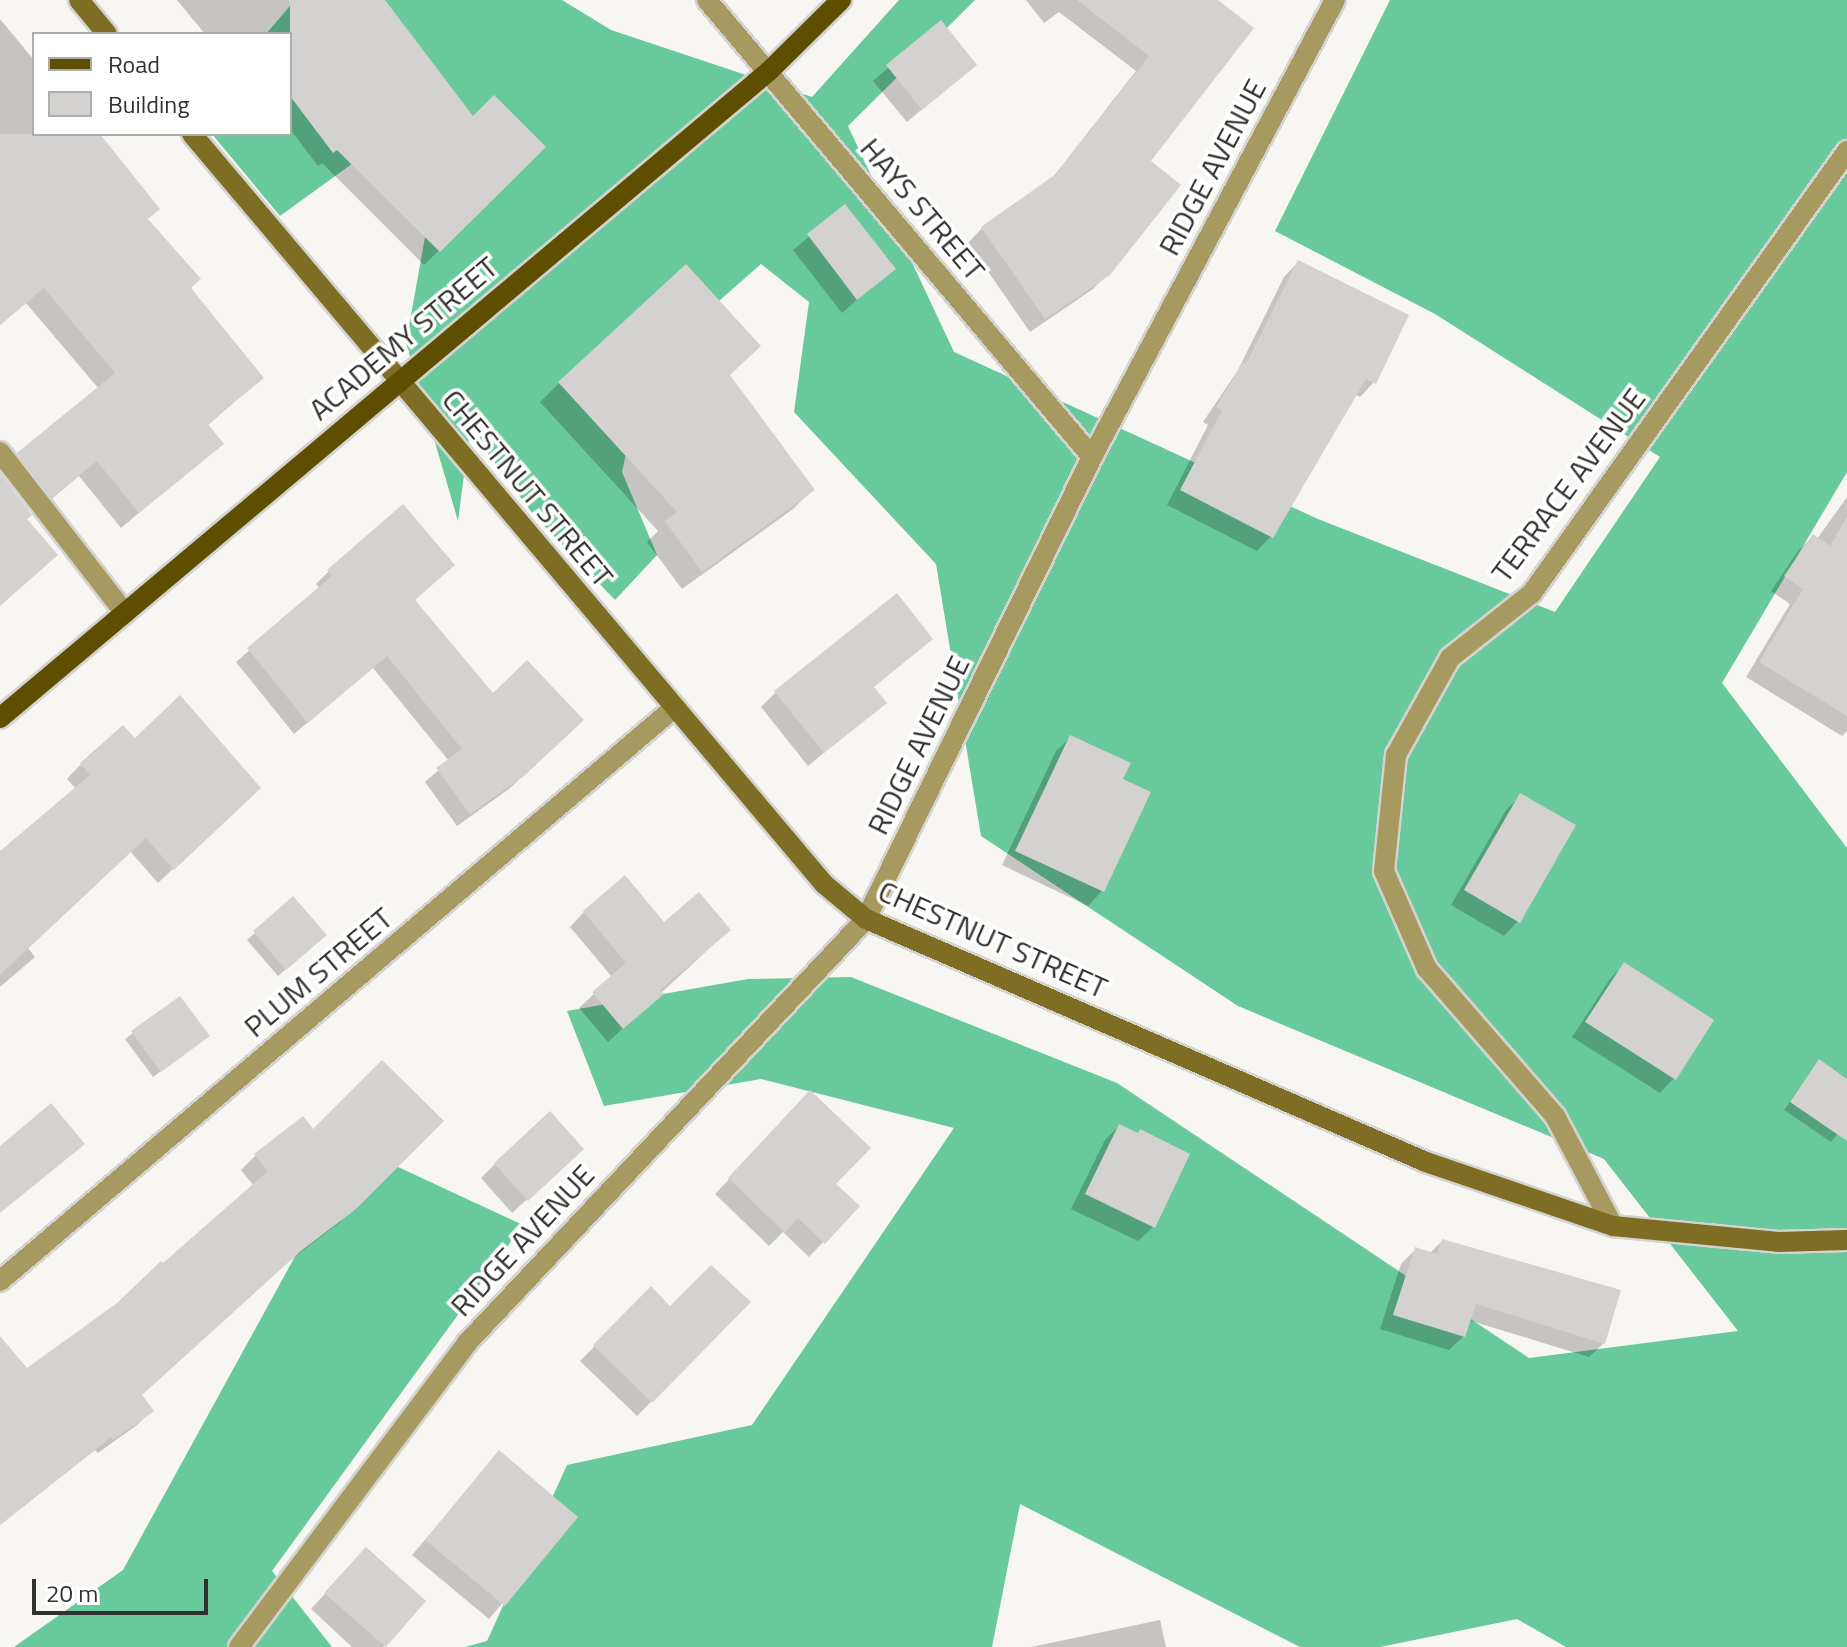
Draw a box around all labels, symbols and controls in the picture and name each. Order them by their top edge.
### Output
legend [32,32,292,136]
text: Road [108,46,160,82]
street label: RIDGE AVENUE [1151,73,1273,261]
text: Building [108,86,190,122]
street label: HAYS STREET [853,131,993,287]
street label: ACADEMY STREET [301,249,505,427]
street label: TERRACE AVENUE [1483,381,1653,589]
street label: CHESTNUT STREET [435,382,621,594]
street label: RIDGE AVENUE [859,650,977,840]
street label: CHESTNUT STREET [873,872,1113,1006]
street label: PLUM STREET [237,900,399,1044]
street label: RIDGE AVENUE [443,1157,601,1323]
scale bar [36,1563,212,1613]
text: 20 m [46,1575,98,1611]

